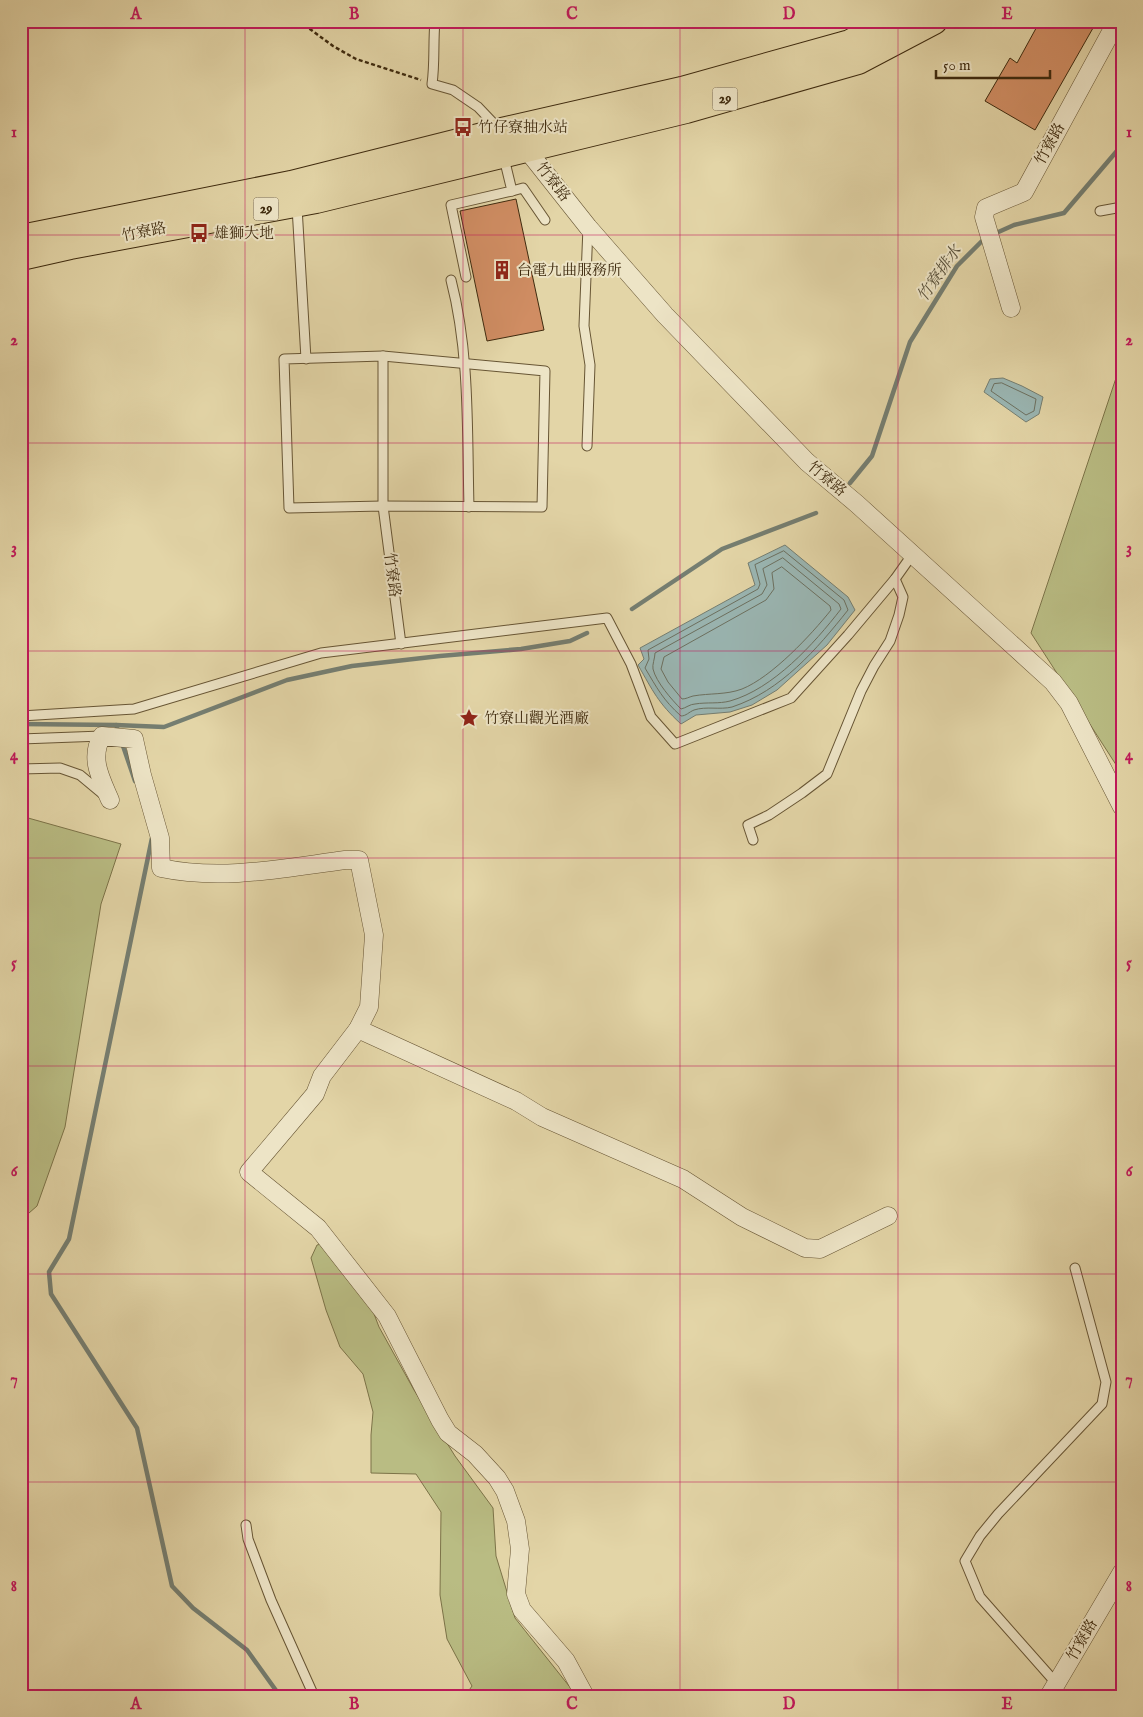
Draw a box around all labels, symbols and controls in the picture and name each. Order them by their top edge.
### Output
text: A [130,5,143,25]
text: B [349,5,360,25]
text: C [566,5,578,25]
text: D [783,5,796,25]
text: E [1001,5,1013,25]
scale bar [936,48,1049,80]
text: 50 m [943,56,971,75]
road number: 29 [712,88,738,110]
bus stop icon: 竹仔寮抽水站 [452,116,474,138]
place label: 竹仔寮抽水站 [478,118,568,137]
street label: 竹寮路 [1031,120,1069,168]
text: 1 [11,123,17,143]
text: 1 [1126,123,1132,143]
street label: 竹寮路 [532,158,574,206]
road number: 29 [254,198,278,220]
street label: 竹寮路 [120,218,168,246]
bus stop icon: 雄獅大地 [188,222,210,244]
place label: 雄獅大地 [214,224,274,243]
water label: 竹寮排水 [913,240,968,306]
building icon: 台電九曲服務所 [491,259,513,281]
place label: 台電九曲服務所 [517,261,622,280]
text: 2 [10,331,18,351]
text: 2 [1125,331,1133,351]
street label: 竹寮路 [804,457,850,501]
text: 3 [11,539,17,559]
text: 3 [1126,539,1132,559]
street label: 竹寮路 [380,552,404,598]
place icon: 竹寮山觀光酒廠 [458,707,480,729]
place label: 竹寮山觀光酒廠 [484,709,589,728]
text: 4 [10,746,19,766]
text: 4 [1125,746,1134,766]
text: 5 [11,954,17,974]
text: 5 [1126,954,1132,974]
text: 6 [11,1162,19,1182]
text: 6 [1126,1162,1134,1182]
text: 7 [10,1370,18,1390]
text: 7 [1125,1370,1133,1390]
text: 8 [11,1577,17,1597]
text: 8 [1126,1577,1132,1597]
street label: 竹寮路 [1063,1616,1101,1664]
text: A [130,1695,143,1715]
text: B [349,1695,360,1715]
text: C [566,1695,578,1715]
text: D [783,1695,796,1715]
text: E [1001,1695,1013,1715]

